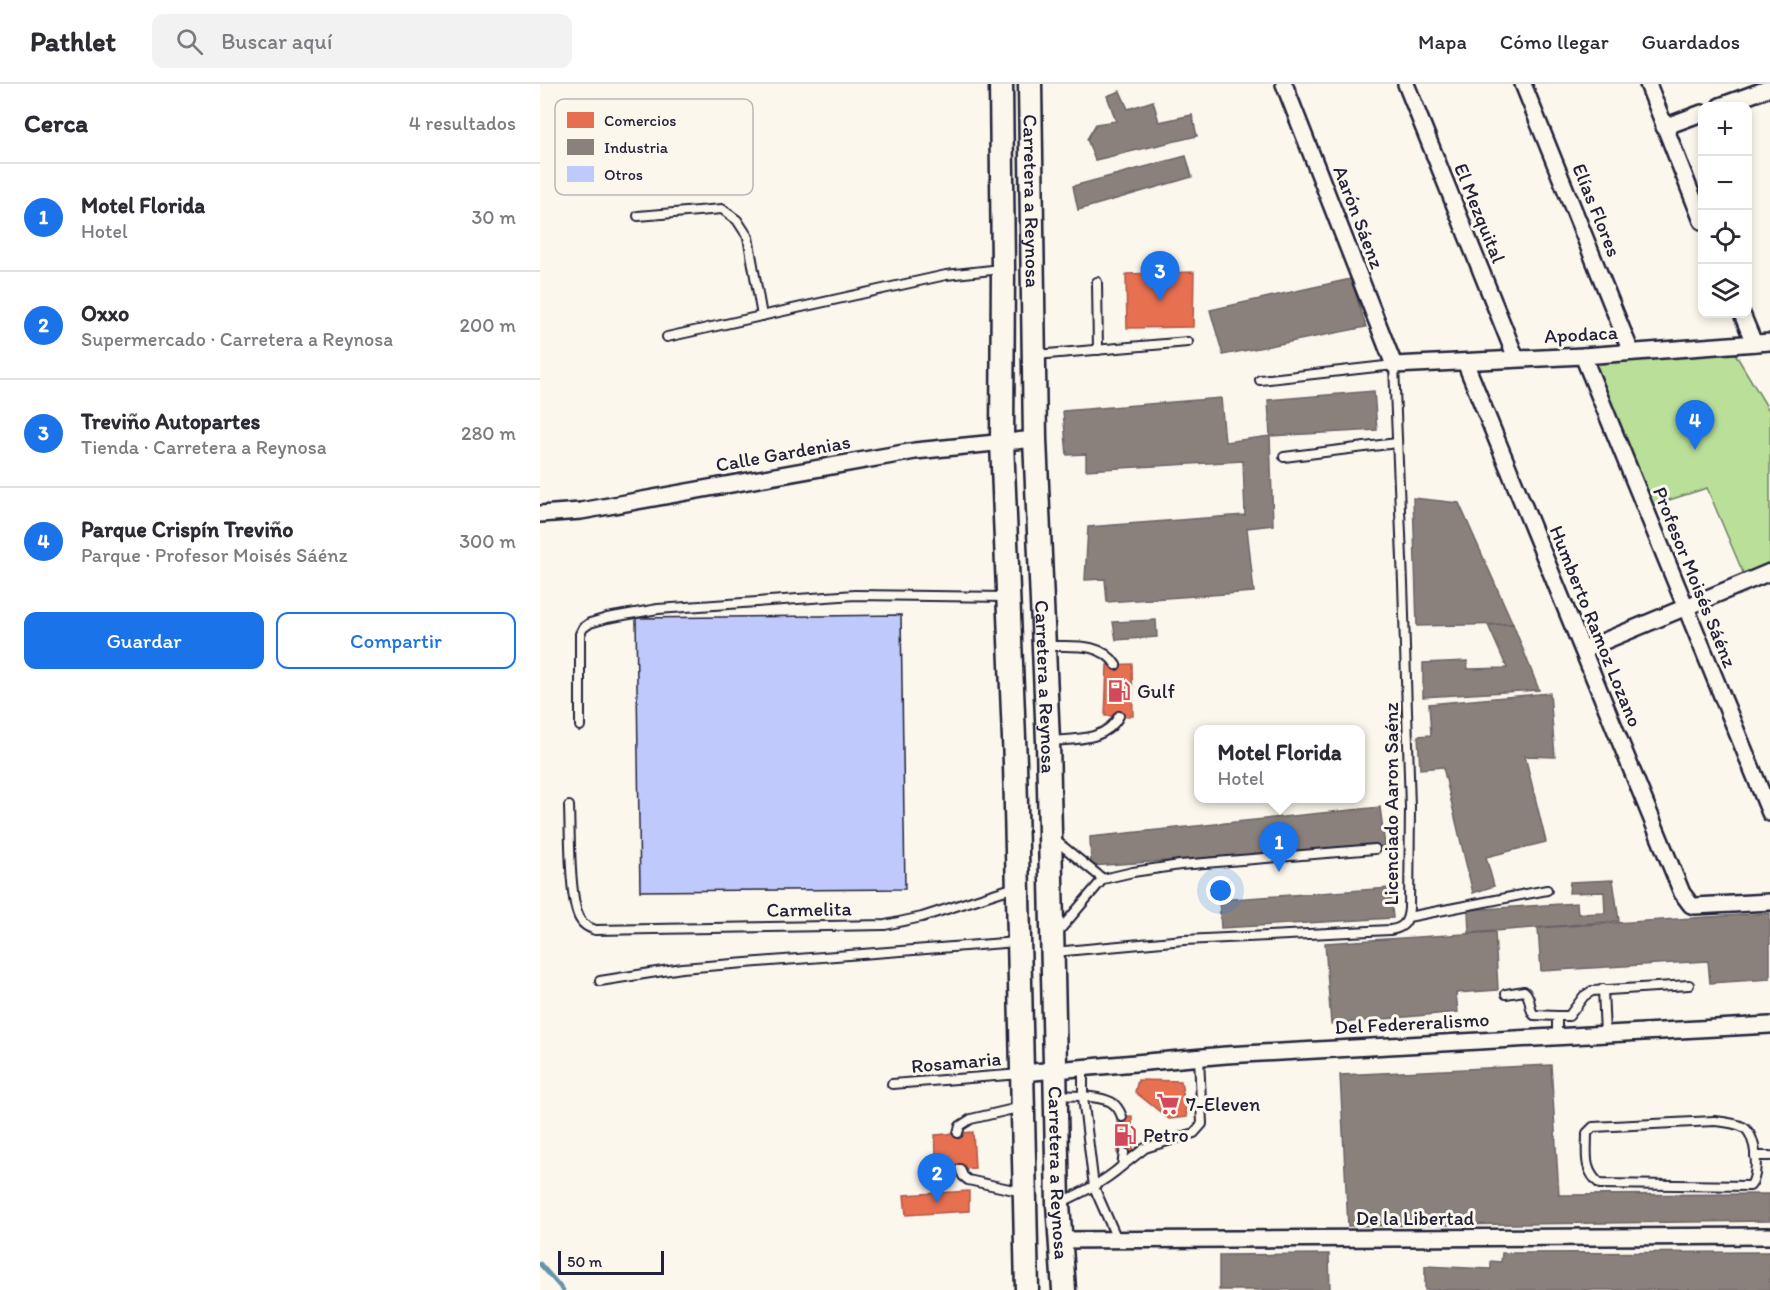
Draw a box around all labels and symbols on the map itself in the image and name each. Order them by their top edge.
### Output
legend [555,99,753,195]
text: Comercios [604,111,676,130]
street label: Carretera a Reynosa [1018,114,1045,288]
text: Industria [604,138,669,157]
street label: El Mezquital [1449,160,1511,267]
street label: Elías Flores [1567,160,1627,260]
street label: Aarón Sáenz [1328,162,1390,273]
text: Otros [604,165,643,184]
pin: 3 [1140,252,1180,301]
street label: Apodaca [1543,320,1619,348]
pin: 4 [1676,400,1714,450]
street label: Calle Gardenias [714,429,852,477]
street label: Profesor Moisés Sáénz [1648,483,1742,671]
street label: Humberto Ramoz Lozano [1545,522,1647,730]
street label: Carretera a Reynosa [1030,600,1061,774]
fuel station icon: Gulf [1106,678,1132,704]
place label: Gulf [1137,679,1176,703]
street label: Licenciado Aaron Saénz [1379,702,1403,906]
pin: 1 [1260,822,1298,872]
your location [1206,876,1235,905]
street label: Carmelita [766,896,853,922]
street label: Del Federeralismo [1334,1007,1490,1039]
street label: Rosamaria [910,1046,1002,1078]
street label: Carretera a Reynosa [1043,1086,1074,1260]
supermarket icon: 7-Eleven [1155,1091,1181,1117]
place label: 7-Eleven [1186,1092,1260,1116]
fuel station icon: Petro [1112,1122,1138,1148]
place label: Petro [1143,1123,1189,1147]
pin: 2 [918,1154,956,1203]
street label: De la Libertad [1356,1206,1474,1230]
scale bar [558,1248,664,1276]

